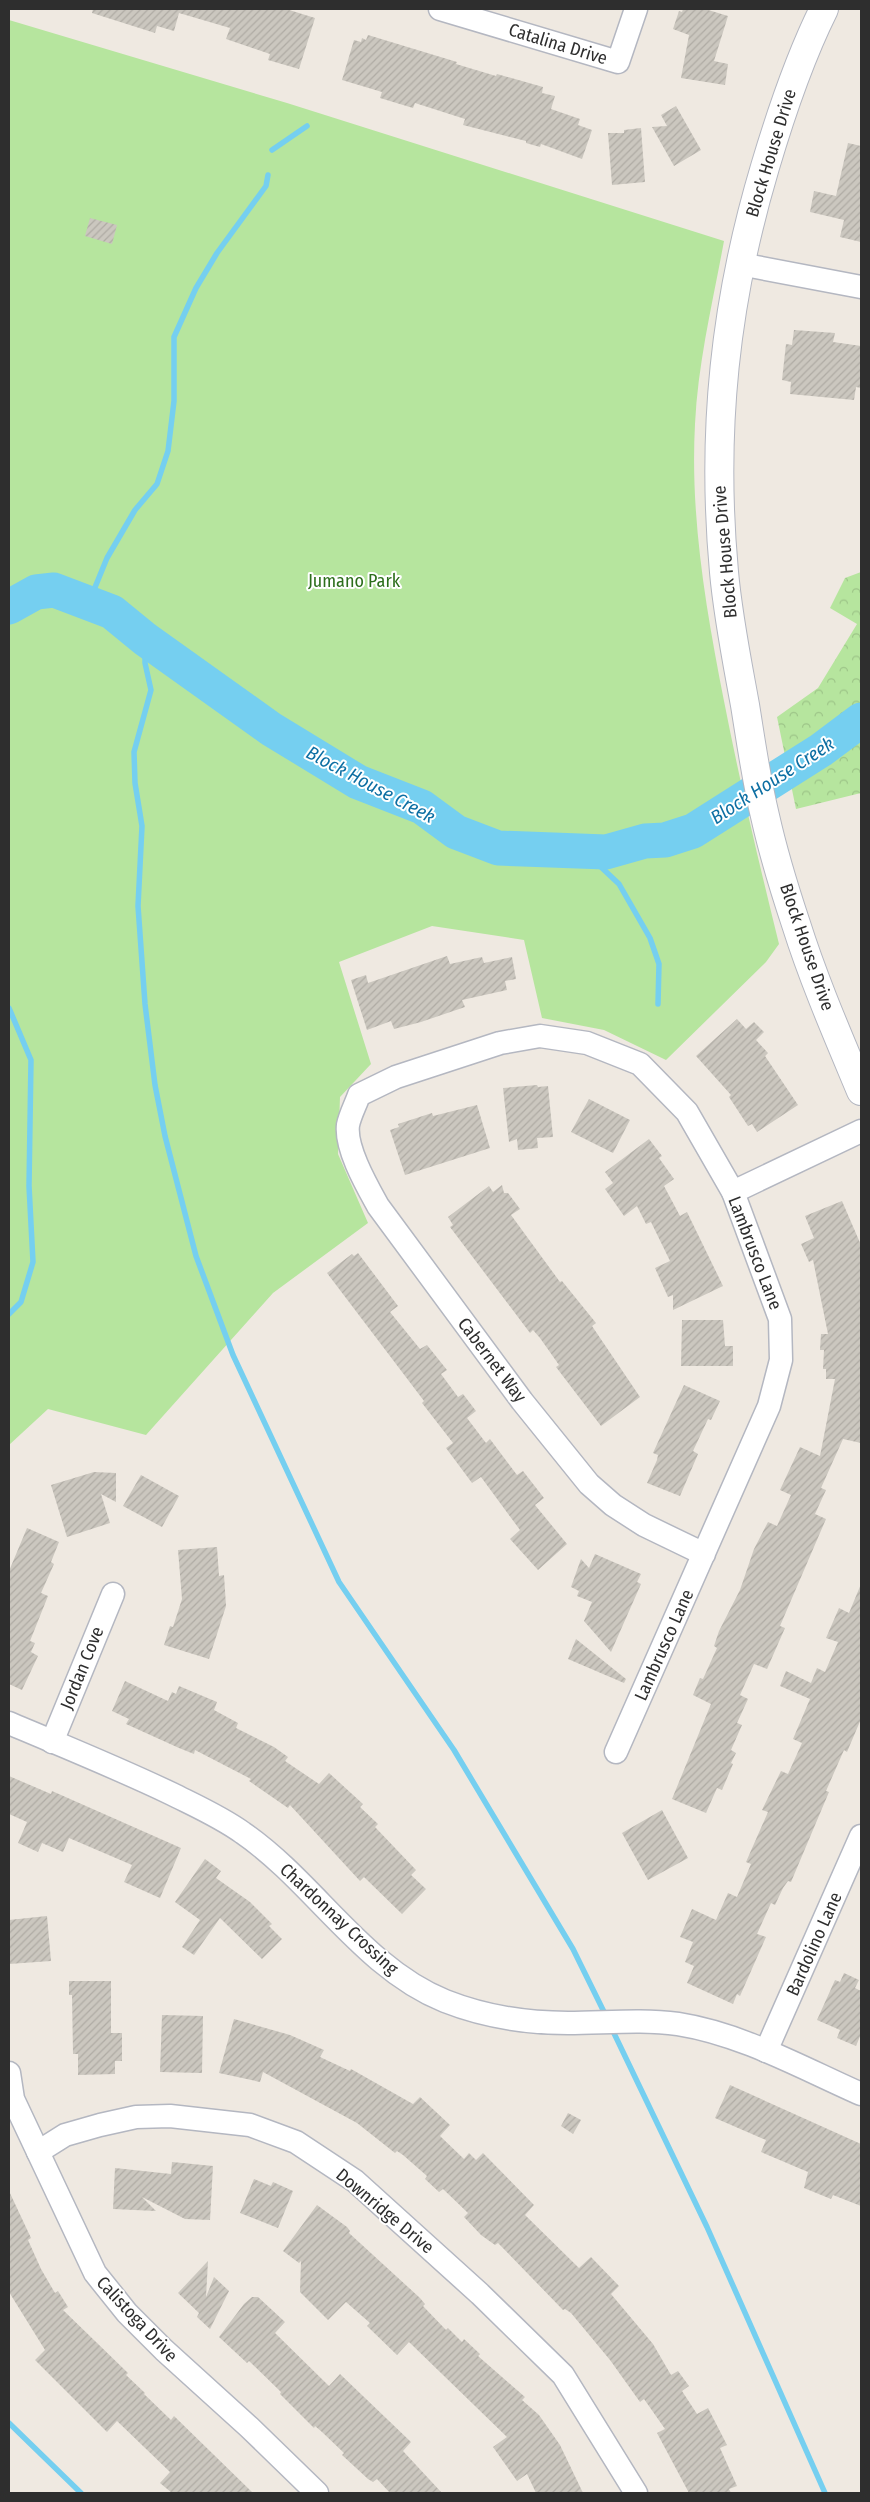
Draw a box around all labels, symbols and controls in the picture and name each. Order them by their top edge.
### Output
street label: Catalina Drive [506,19,610,69]
street label: Block House Drive [741,86,801,220]
street label: Block House Drive [708,485,742,619]
park label: Jumano Park [308,570,401,592]
water label: Block House Creek [706,732,838,829]
water label: Block House Creek [302,741,439,828]
street label: Block House Drive [775,881,839,1014]
street label: Lambrusco Lane [723,1193,787,1313]
street label: Cabernet Way [453,1313,531,1407]
street label: Lambrusco Lane [630,1586,698,1704]
street label: Jordan Cove [55,1623,109,1713]
street label: Chardonnay Crossing [275,1859,403,1980]
street label: Bardolino Lane [781,1889,847,1999]
street label: Downridge Drive [332,2164,439,2258]
street label: Calistoga Drive [92,2272,182,2366]

